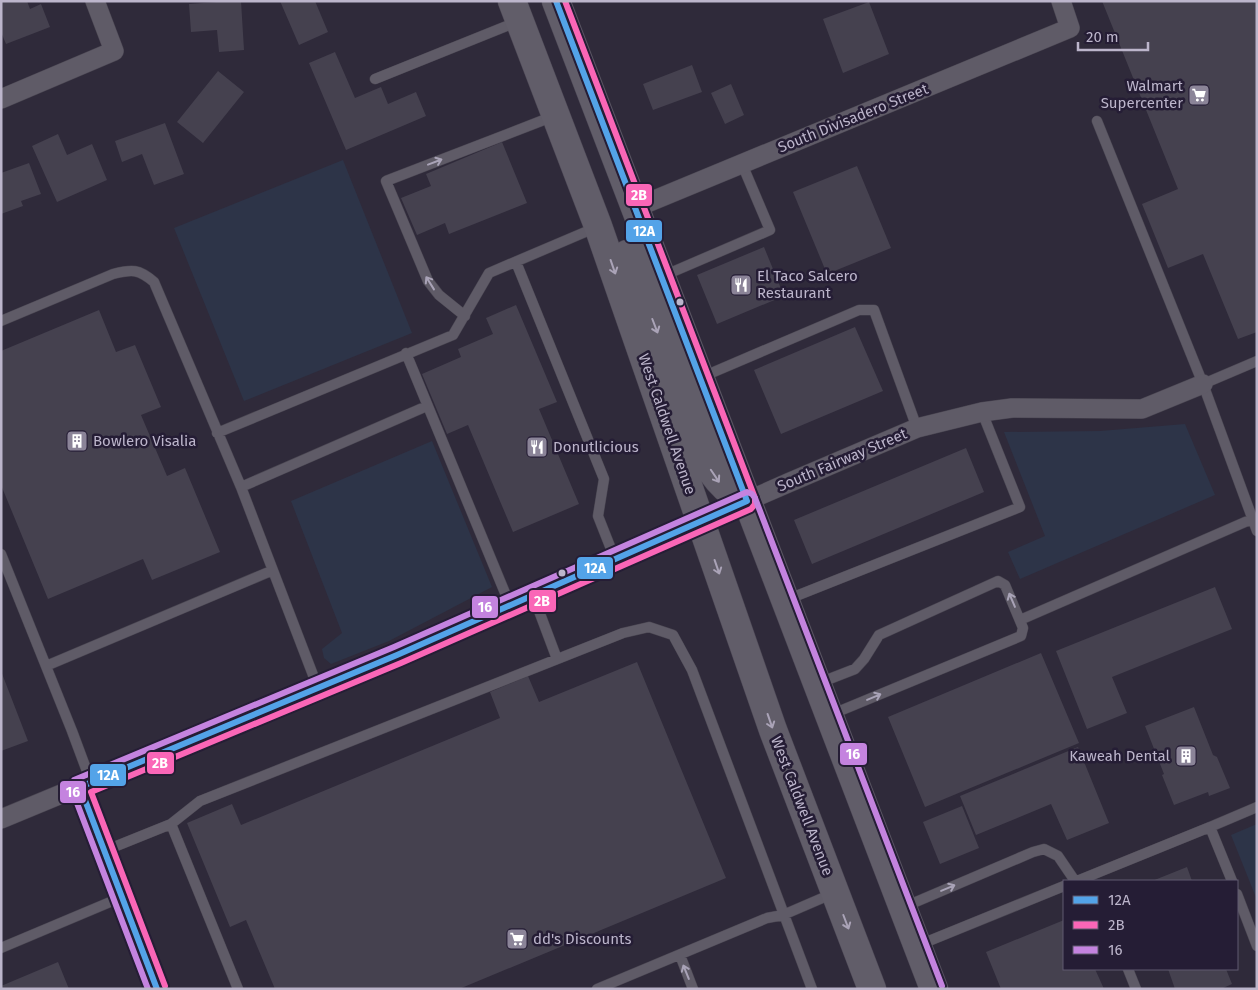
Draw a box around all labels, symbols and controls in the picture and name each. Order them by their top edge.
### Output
scale bar [1078,20,1148,52]
text: 20 m [1086,28,1119,46]
place label: Walmart Supercenter [1101,77,1184,112]
street label: South Divisadero Street [775,79,931,156]
supermarket icon: Walmart Supercenter [1187,83,1211,107]
one-way arrow [427,157,442,166]
line badge: 2B [625,183,653,207]
text: 2B [631,187,647,204]
line badge: 12A [625,219,663,243]
text: 12A [633,223,656,240]
one-way arrow [608,259,618,275]
place label: El Taco Salcero Restaurant [757,267,858,302]
restaurant icon: El Taco Salcero Restaurant [729,273,753,297]
one-way arrow [424,276,434,290]
unlabelled marker [675,297,685,307]
one-way arrow [651,317,660,333]
street label: West Caldwell Avenue [634,351,700,497]
street label: South Fairway Street [774,424,910,495]
building icon: Bowlero Visalia [65,429,89,453]
place label: Bowlero Visalia [93,432,196,450]
restaurant icon: Donutlicious [525,435,549,459]
place label: Donutlicious [553,438,639,456]
one-way arrow [710,469,721,483]
line badge: 12A [576,556,614,580]
one-way arrow [713,559,722,574]
text: 12A [584,560,607,577]
unlabelled marker [557,568,567,578]
line badge: 2B [528,589,557,613]
text: 2B [534,593,550,610]
one-way arrow [1006,593,1016,608]
line badge: 16 [471,595,499,619]
text: 16 [478,599,492,616]
one-way arrow [866,692,881,701]
one-way arrow [766,712,775,728]
street label: West Caldwell Avenue [767,734,837,878]
line badge: 16 [839,742,868,766]
building icon: Kaweah Dental [1174,744,1198,768]
text: 16 [846,746,860,763]
place label: Kaweah Dental [1069,747,1171,765]
line badge: 2B [146,751,175,775]
text: 2B [152,755,168,772]
line badge: 12A [89,763,127,787]
text: 12A [97,767,120,784]
line badge: 16 [59,780,87,804]
text: 16 [66,784,80,801]
legend [1063,880,1238,970]
one-way arrow [940,883,955,893]
text: 12A [1108,891,1131,909]
one-way arrow [842,914,851,929]
text: 2B [1108,916,1125,934]
supermarket icon: dd's Discounts [505,927,529,951]
place label: dd's Discounts [533,930,632,948]
text: 16 [1108,941,1123,959]
one-way arrow [681,965,691,980]

